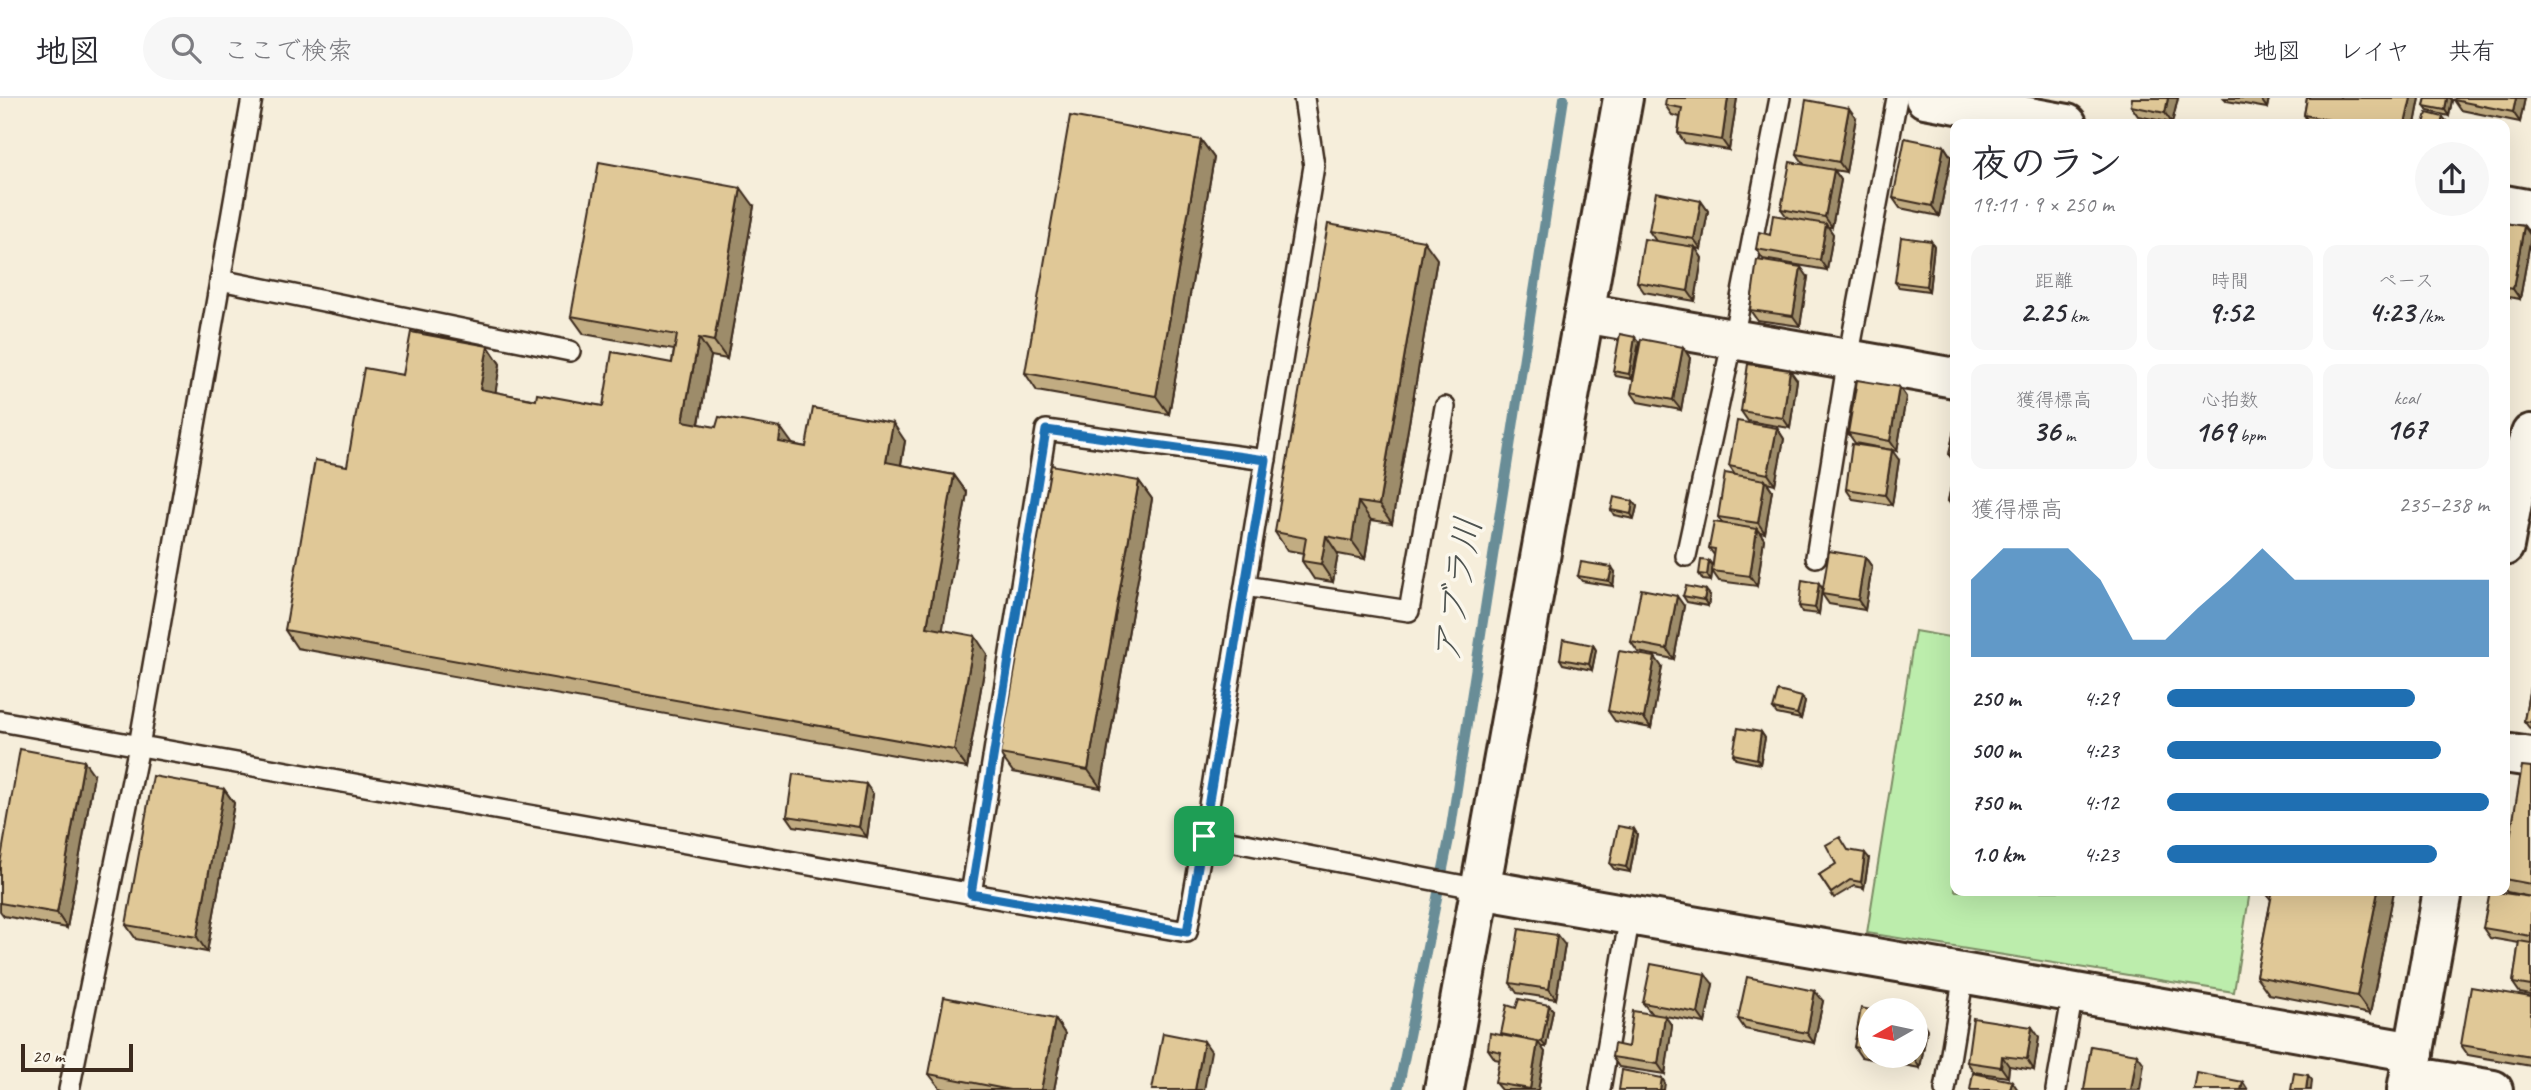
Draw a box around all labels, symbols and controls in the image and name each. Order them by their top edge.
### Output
search box [143,17,633,80]
icon: search [167,29,205,67]
text: 地図 [35,30,101,72]
text: ここで検索 [223,34,353,67]
text: 地図 [2253,36,2301,66]
text: レイヤ [2339,36,2410,66]
text: 共有 [2448,36,2496,66]
text: 夜のラン [1971,140,2123,187]
button: share [2415,142,2489,216]
text: 19:11 · 9 × 250 m [1971,190,2114,219]
text: 距離 [2035,269,2073,293]
text: 時間 [2211,269,2249,293]
text: ペース [2378,269,2434,293]
text: 2.25 [2019,293,2065,331]
text: 9:52 [2207,293,2253,331]
text: 4:23 [2368,293,2415,331]
text: km [2065,304,2089,328]
text: /km [2415,304,2444,328]
text: kcal [2393,386,2419,410]
text: 獲得標高 [2016,388,2092,412]
text: 心拍数 [2201,388,2259,412]
text: 167 [2385,410,2427,448]
text: 36 [2033,412,2060,450]
text: 169 [2194,412,2235,450]
text: m [2060,423,2075,447]
text: bpm [2235,423,2266,447]
text: 235–238 m [2398,490,2489,519]
text: 獲得標高 [1971,495,2063,524]
water label: アブラ川 [1422,513,1492,667]
text: 250 m [1971,684,2020,713]
text: 4:29 [2083,684,2119,713]
text: 500 m [1971,736,2020,765]
text: 4:23 [2083,736,2119,765]
text: 750 m [1971,788,2020,817]
text: 4:12 [2083,788,2119,817]
pin [1174,806,1234,866]
icon: arrive [1185,817,1223,855]
text: 1.0 km [1971,840,2025,869]
text: 4:23 [2083,840,2119,869]
north arrow [1858,998,1928,1068]
map controls [1858,998,1928,1068]
scale bar [21,1041,133,1073]
text: 20 m [32,1044,64,1068]

